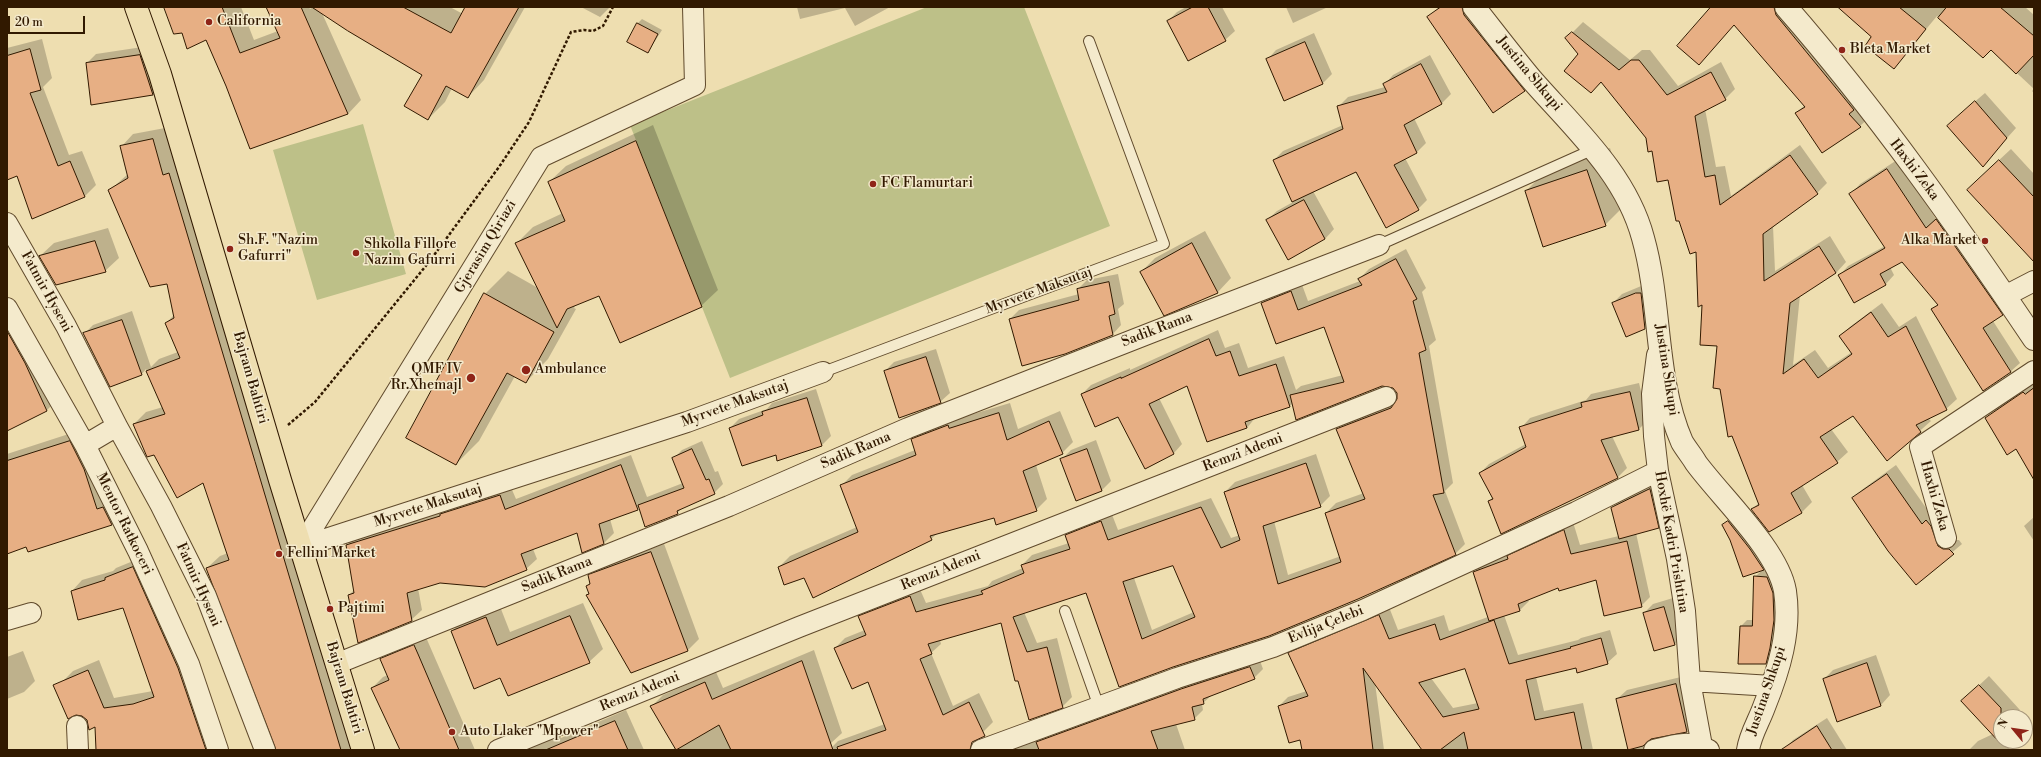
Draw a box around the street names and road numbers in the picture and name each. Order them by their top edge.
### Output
street label: Justina Shkupi [1493,33,1565,115]
street label: Haxhi Zeka [1886,136,1942,204]
street label: Gjerasim Qiriazi [452,197,520,297]
street label: Fatmir Hyseni [17,248,75,336]
street label: Myrvete Maksutaj [983,264,1095,318]
street label: Sadik Rama [1119,309,1195,351]
street label: Justina Shkupi [1650,323,1682,417]
street label: Bajram Bahtiri [229,330,271,426]
street label: Myrvete Maksutaj [679,377,791,431]
street label: Sadik Rama [819,429,893,473]
street label: Remzi Ademi [1201,430,1285,476]
street label: Haxhi Zeka [1916,459,1952,533]
street label: Mentor Ratkoceri [92,470,156,578]
street label: Hoxhë Kadri Prishtina [1650,470,1692,614]
street label: Myrvete Maksutaj [372,481,484,531]
street label: Fatmir Hyseni [172,540,224,630]
street label: Remzi Ademi [899,547,983,595]
street label: Sadik Rama [519,553,595,597]
street label: Evlija Çelebi [1286,602,1366,648]
street label: Bajram Bahtiri [322,640,366,736]
street label: Justina Shkupi [1744,644,1790,738]
street label: Remzi Ademi [598,668,682,716]

